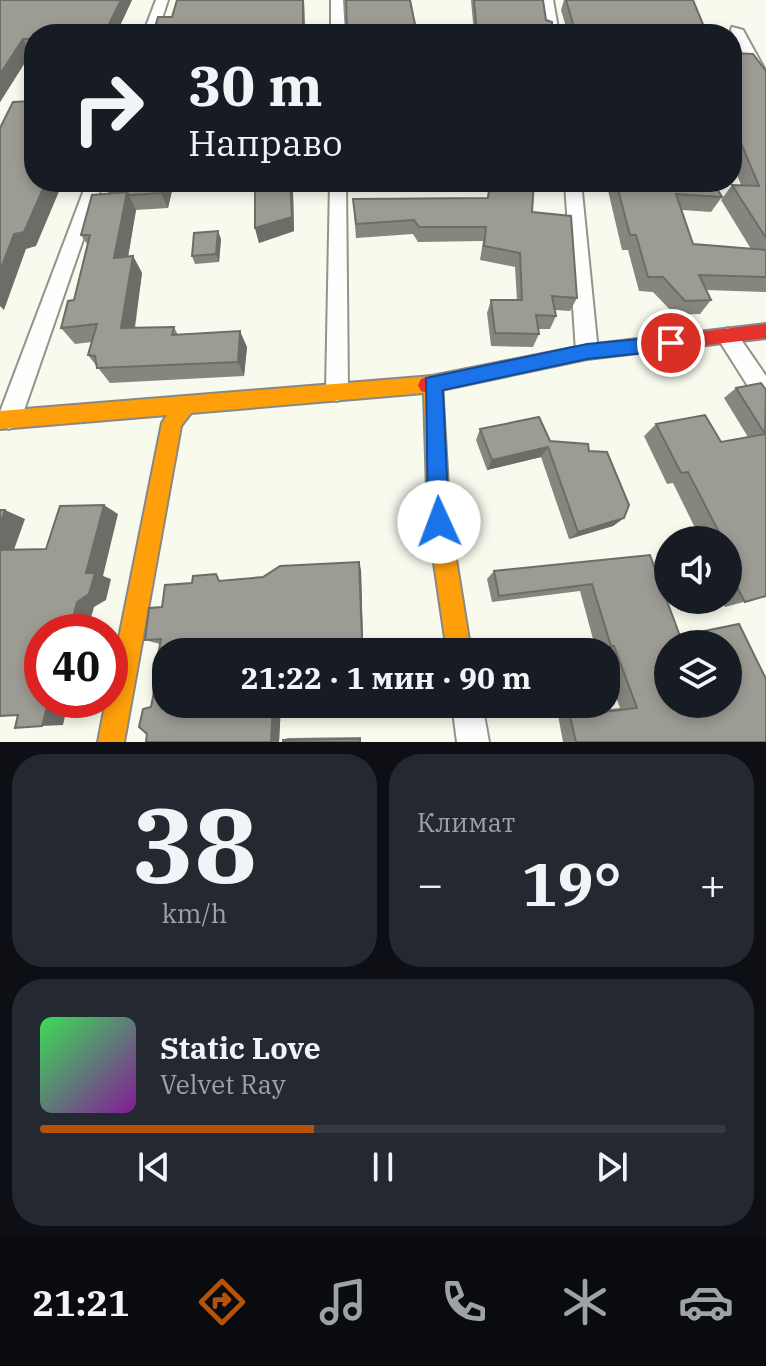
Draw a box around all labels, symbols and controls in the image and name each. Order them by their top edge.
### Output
text: 30 m [188,49,323,121]
icon: right [56,56,160,160]
text: Направо [188,119,343,166]
pin [637,309,705,377]
icon: arrive [649,321,693,365]
position arrow [397,480,481,564]
map controls [654,526,742,718]
button: sound [654,526,742,614]
speed limit sign: 40 [24,614,128,718]
button: layers [654,630,742,718]
text: 21:22 · 1 мин · 90 m [241,658,531,697]
text: 38 [132,776,257,912]
text: Климат [417,805,515,839]
text: 19° [521,844,622,923]
text: − [417,855,443,912]
text: + [700,855,726,912]
text: km/h [162,896,227,930]
text: Static Love [160,1028,321,1067]
text: Velvet Ray [160,1067,286,1101]
icon: previous [132,1145,176,1189]
icon: pause [361,1145,405,1189]
icon: next [590,1145,634,1189]
icon: directions [194,1274,250,1330]
icon: music [315,1274,371,1330]
icon: phone [436,1274,492,1330]
icon: climate [557,1274,613,1330]
icon: car [678,1274,734,1330]
text: 21:21 [32,1279,130,1326]

